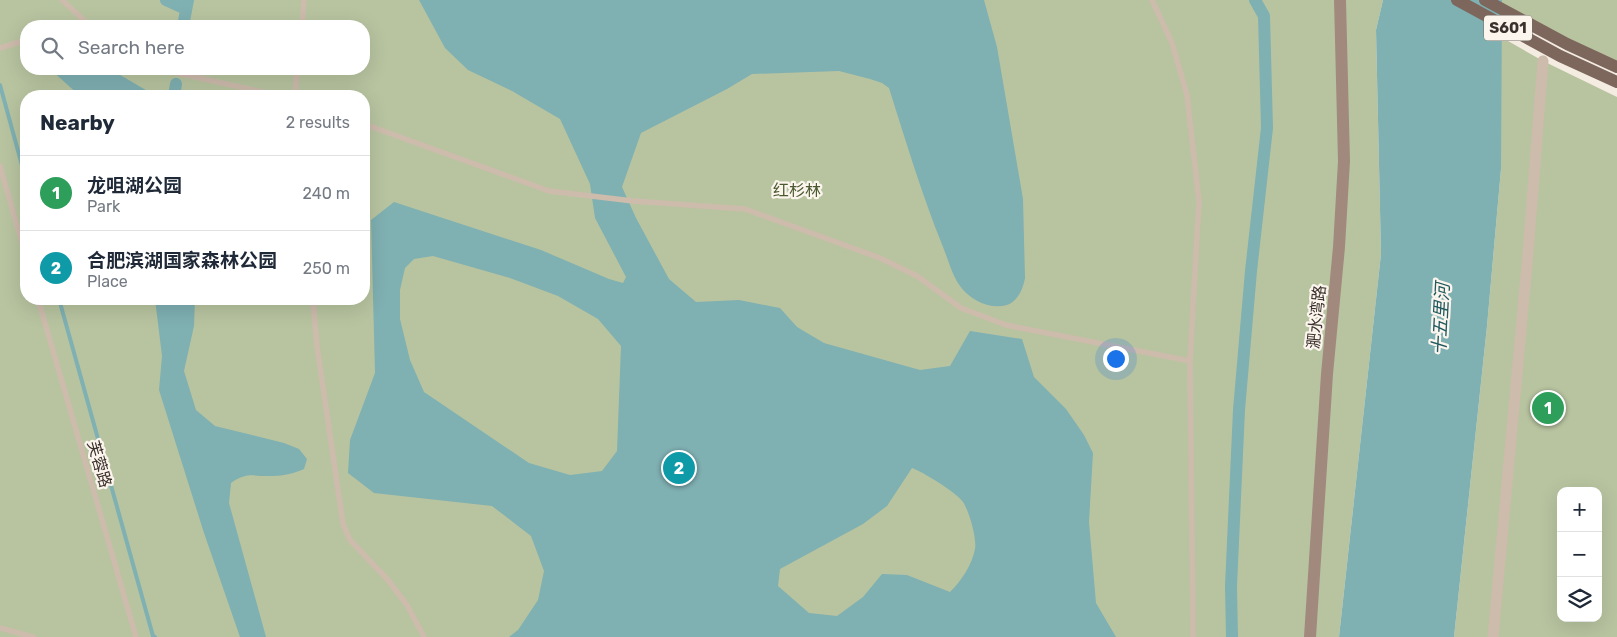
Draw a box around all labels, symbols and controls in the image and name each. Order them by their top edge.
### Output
road number: S601 [1484,15,1532,40]
search box [20,20,370,75]
icon: search [38,34,66,62]
text: Search here [78,36,185,59]
text: Nearby [40,110,115,135]
text: 2 results [286,113,350,132]
text: 龙咀湖公园 [87,174,182,197]
park label: 红杉林 [773,181,821,200]
text: 1 [52,184,60,203]
text: 240 m [303,184,350,203]
text: Park [87,197,120,216]
text: 合肥滨湖国家森林公园 [87,249,277,272]
text: 2 [51,259,61,278]
text: 250 m [303,259,350,278]
text: Place [87,272,128,291]
water label: 十五里河 [1428,279,1454,356]
street label: 淝水湾路 [1304,284,1329,350]
your location [1103,346,1129,372]
pin: 1 [1532,389,1564,427]
street label: 芙蓉路 [84,438,115,490]
pin: 2 [663,449,695,487]
map controls [1557,487,1602,622]
button: + [1557,487,1602,532]
button: − [1557,532,1602,577]
button: layers [1557,577,1602,622]

